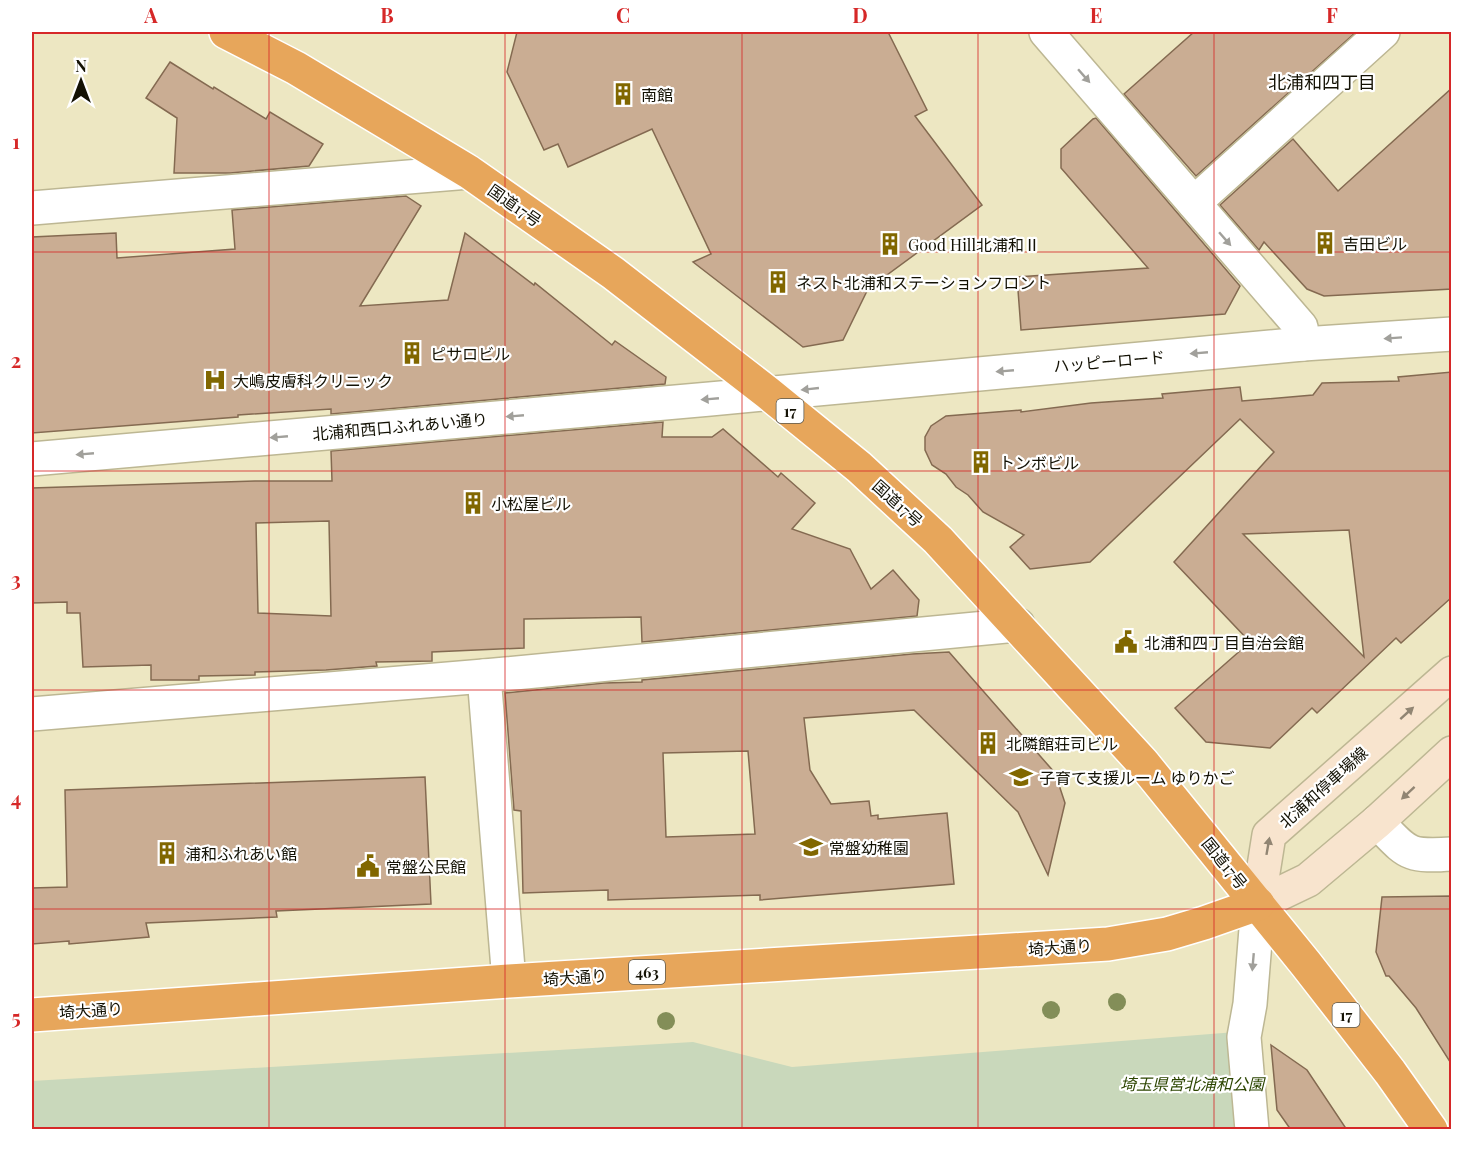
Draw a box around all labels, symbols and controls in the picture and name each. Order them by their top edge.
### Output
text: A [143,1,158,28]
text: B [380,1,394,28]
text: C [616,1,630,28]
text: D [852,1,868,28]
text: E [1090,1,1102,28]
text: F [1326,1,1338,28]
north arrow [51,51,111,111]
text: N [75,55,87,76]
one-way arrow [1078,68,1091,84]
district label: 北浦和四丁目 [1268,70,1376,94]
building icon: 南館 [610,81,636,107]
place label: 南館 [641,84,673,105]
text: 1 [12,127,20,154]
street label: 国道17号 [484,179,546,231]
building icon: 吉田ビル [1312,230,1338,256]
building icon: Good Hill北浦和Ⅱ [877,231,903,257]
one-way arrow [1219,231,1232,247]
place label: 吉田ビル [1343,233,1407,254]
place label: Good Hill北浦和Ⅱ [908,234,1040,255]
building icon: ネスト北浦和ステーションフロント [765,269,791,295]
place label: ネスト北浦和ステーションフロント [796,272,1051,293]
one-way arrow [1384,333,1403,343]
building icon: ピサロビル [399,340,425,366]
place label: ピサロビル [430,343,510,364]
text: 2 [11,346,21,373]
street label: ハッピーロード [1052,346,1166,376]
one-way arrow [1189,348,1208,358]
one-way arrow [995,366,1014,376]
hospital icon: 大嶋皮膚科クリニック [202,367,228,393]
place label: 大嶋皮膚科クリニック [233,370,393,391]
one-way arrow [801,384,820,394]
one-way arrow [700,394,719,404]
road number: 17 [776,399,804,423]
street label: 北浦和西口ふれあい通り [311,408,489,444]
one-way arrow [506,411,525,421]
one-way arrow [270,432,289,442]
one-way arrow [75,449,94,459]
building icon: トンボビル [968,449,994,475]
place label: トンボビル [999,452,1079,473]
street label: 国道17号 [869,475,927,531]
building icon: 小松屋ビル [460,490,486,516]
place label: 小松屋ビル [491,493,571,514]
text: 3 [11,565,21,592]
public building icon: 北浦和四丁目自治会館 [1113,629,1139,655]
place label: 北浦和四丁目自治会館 [1144,632,1304,653]
one-way arrow [1399,706,1414,720]
building icon: 北隣館荘司ビル [975,730,1001,756]
place label: 北隣館荘司ビル [1006,733,1118,754]
street label: 北浦和停車場線 [1274,742,1372,832]
school or university icon: 子育て支援ルーム ゆりかご [1008,764,1034,790]
place label: 子育て支援ルーム ゆりかご [1039,767,1235,788]
text: 4 [11,784,21,811]
one-way arrow [1401,786,1416,800]
street label: 国道17号 [1198,833,1252,893]
school or university icon: 常盤幼稚園 [798,834,824,860]
one-way arrow [1263,836,1272,855]
place label: 常盤幼稚園 [829,837,909,858]
building icon: 浦和ふれあい館 [154,840,180,866]
place label: 浦和ふれあい館 [185,843,297,864]
public building icon: 常盤公民館 [355,853,381,879]
place label: 常盤公民館 [386,856,466,877]
street label: 埼大通り [1027,934,1093,960]
one-way arrow [1248,953,1258,972]
road number: 463 [629,960,665,984]
street label: 埼大通り [542,964,608,990]
street label: 埼大通り [58,997,124,1023]
text: 5 [11,1003,21,1030]
road number: 17 [1332,1003,1360,1027]
park label: 埼玉県営北浦和公園 [1120,1073,1266,1094]

